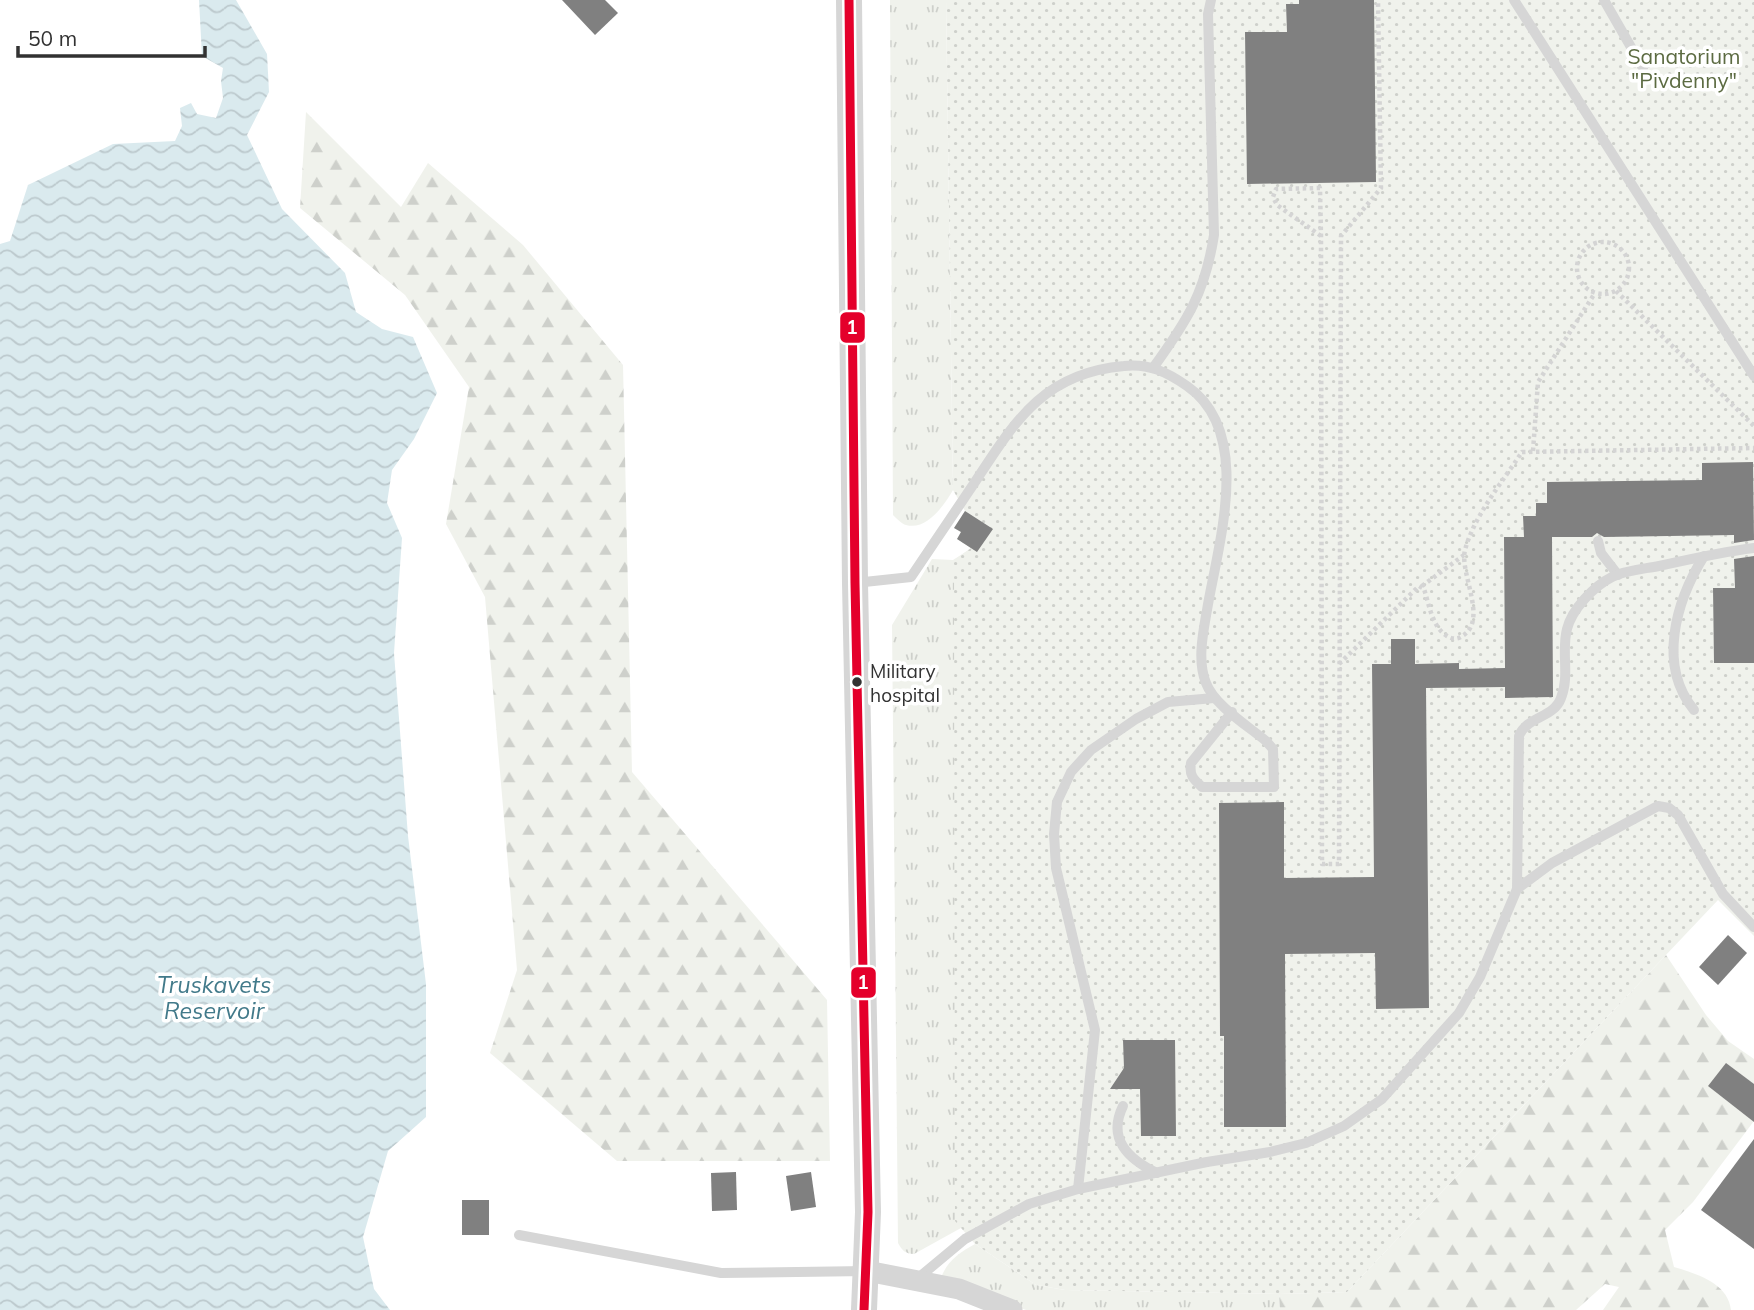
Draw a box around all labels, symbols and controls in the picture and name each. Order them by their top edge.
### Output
scale bar [18,14,205,58]
text: 50 m [28,25,77,51]
park label: Sanatorium "Pivdenny" [1627,43,1741,93]
line badge: 1 [839,311,866,344]
text: 1 [846,315,858,339]
place label: Military hospital [870,659,940,707]
marker: Military hospital [850,675,864,689]
line badge: 1 [850,966,877,999]
water label: Truskavets Reservoir [157,970,271,1025]
text: 1 [857,970,869,994]

